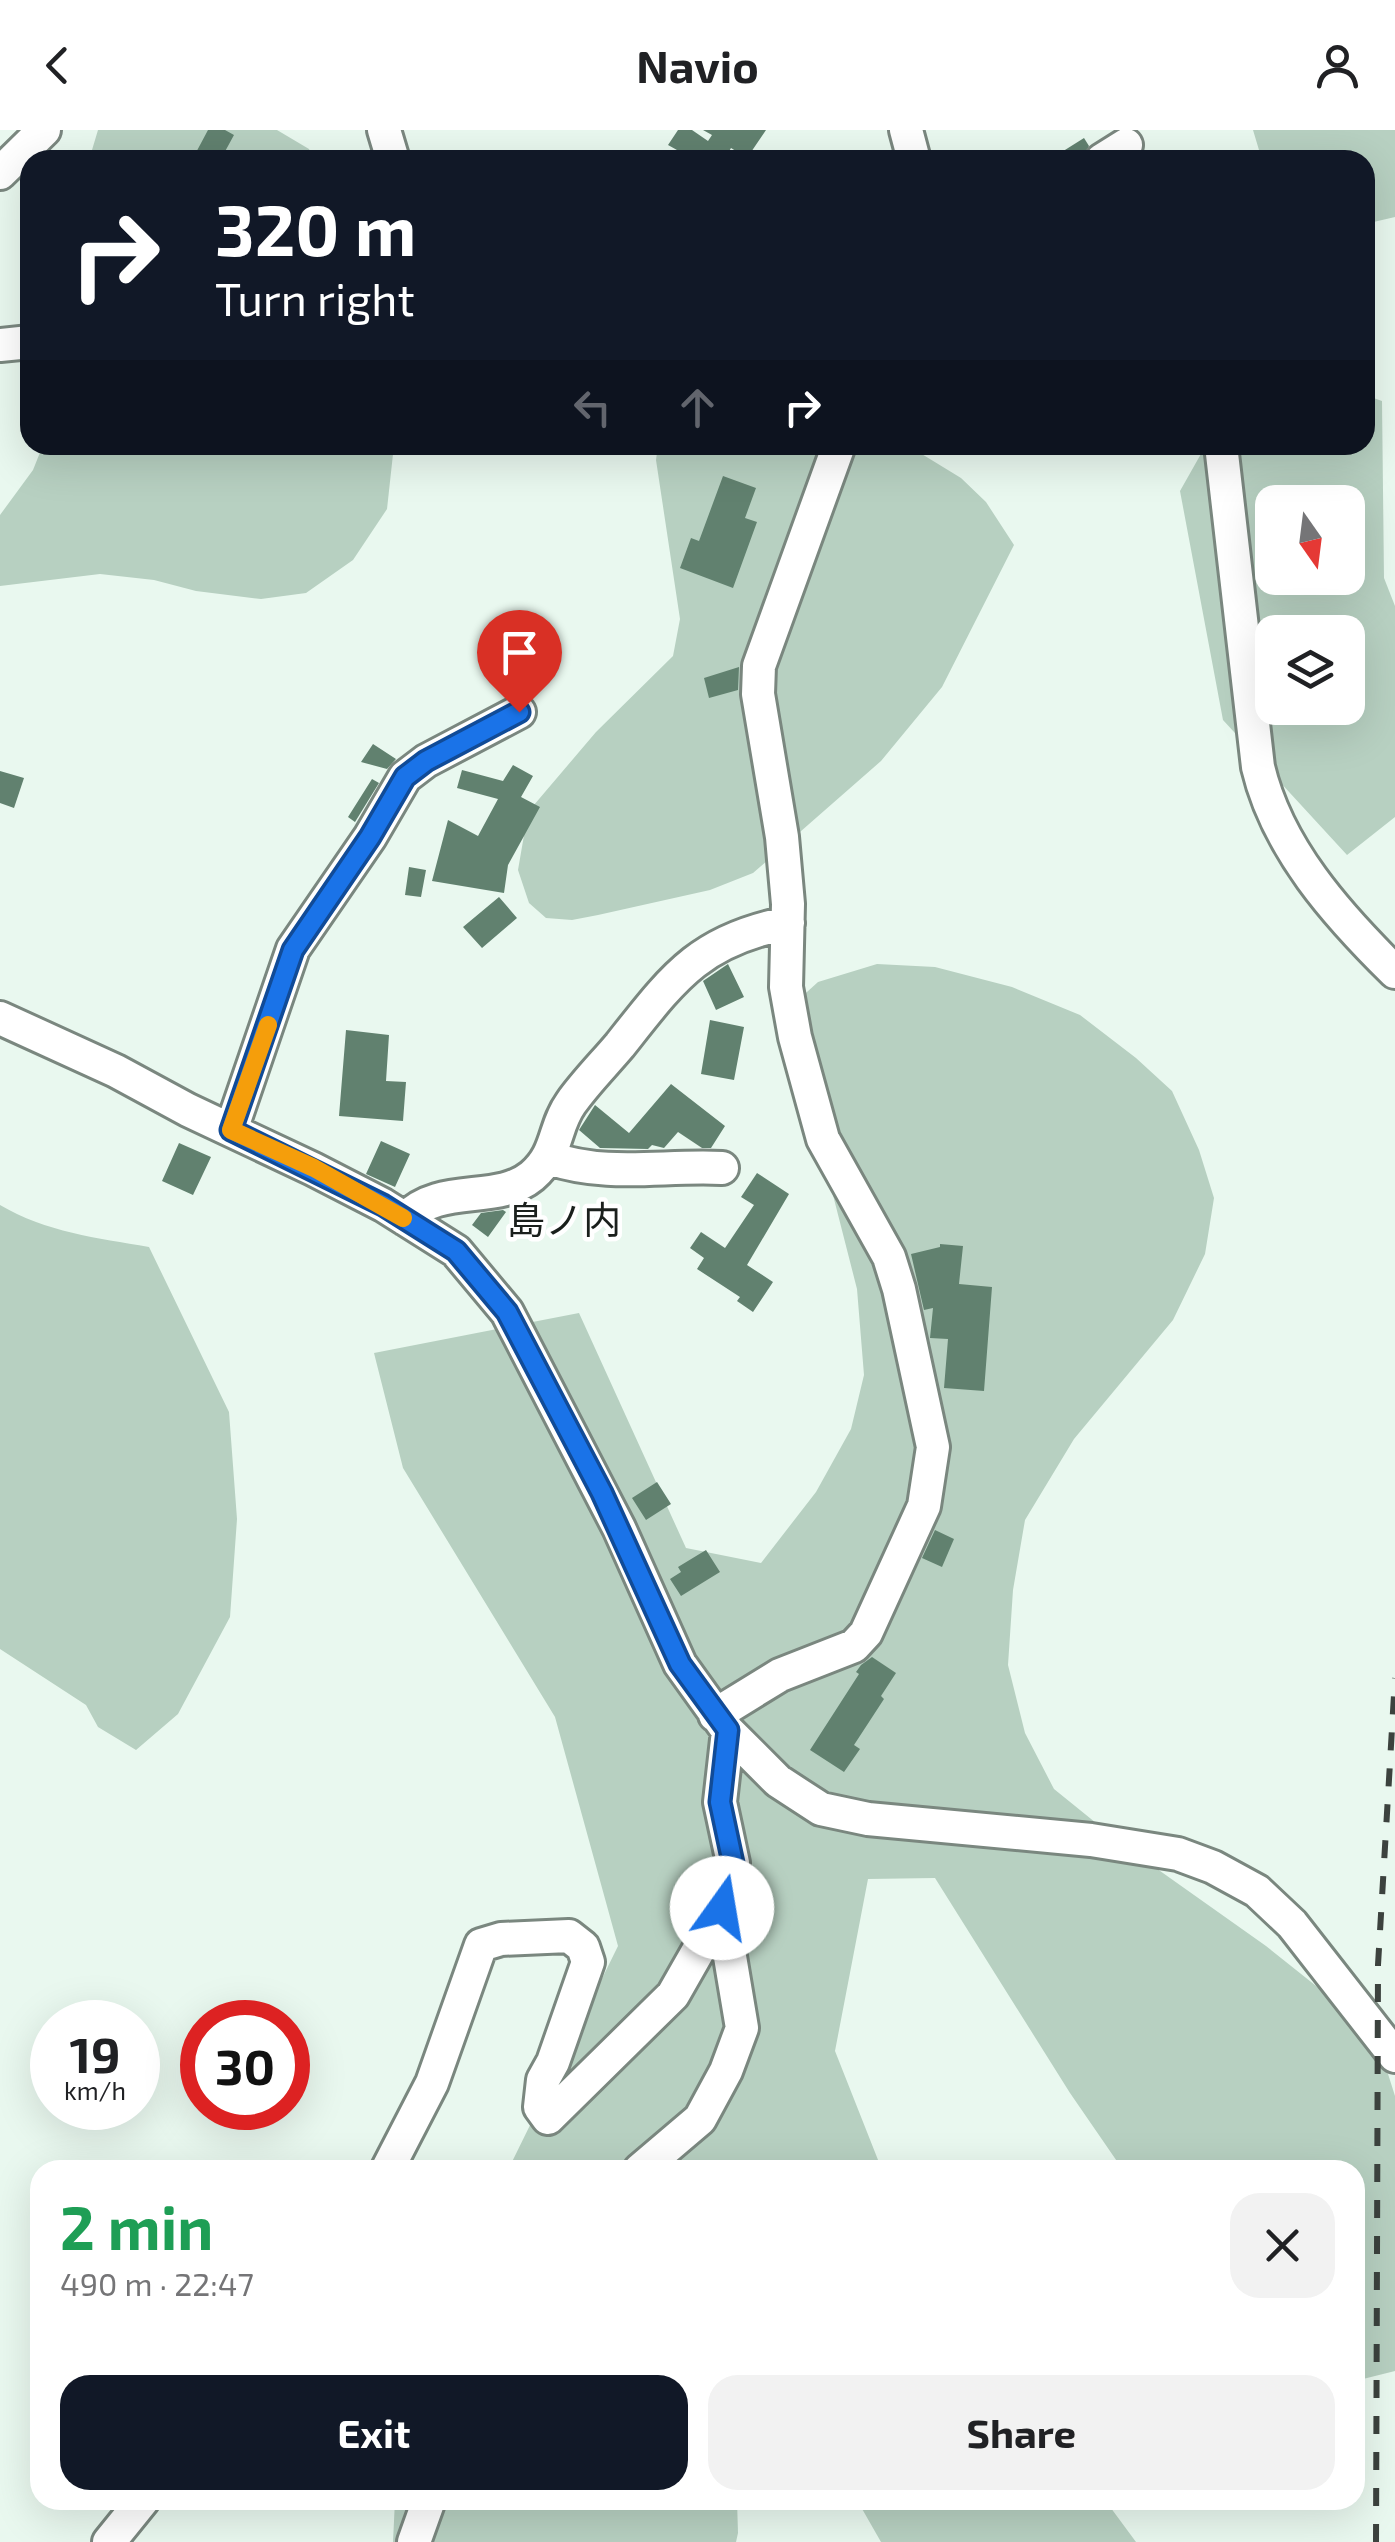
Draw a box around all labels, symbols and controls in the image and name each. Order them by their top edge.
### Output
icon: back [30,38,85,93]
text: Navio [636,38,759,92]
icon: person [1310,38,1365,93]
text: 320 m [215,186,416,270]
icon: right [50,190,180,320]
text: Turn right [215,271,415,325]
icon: left [565,380,620,435]
icon: ahead [670,380,725,435]
icon: right [775,380,830,435]
north arrow [1255,485,1365,595]
map controls [1255,485,1365,725]
pin [477,610,562,713]
button: layers [1255,615,1365,725]
icon: arrive [492,625,547,680]
district label: 島ノ内 [507,1196,621,1242]
position arrow [670,1856,774,1960]
speed limit sign: 30 [180,2000,310,2130]
text: 19 [69,2023,121,2083]
text: km/h [64,2075,126,2105]
text: 2 min [60,2190,213,2262]
button: close [1230,2193,1335,2298]
text: 490 m · 22:47 [60,2264,254,2302]
button: Exit [60,2375,688,2490]
button: Share [708,2375,1335,2490]

